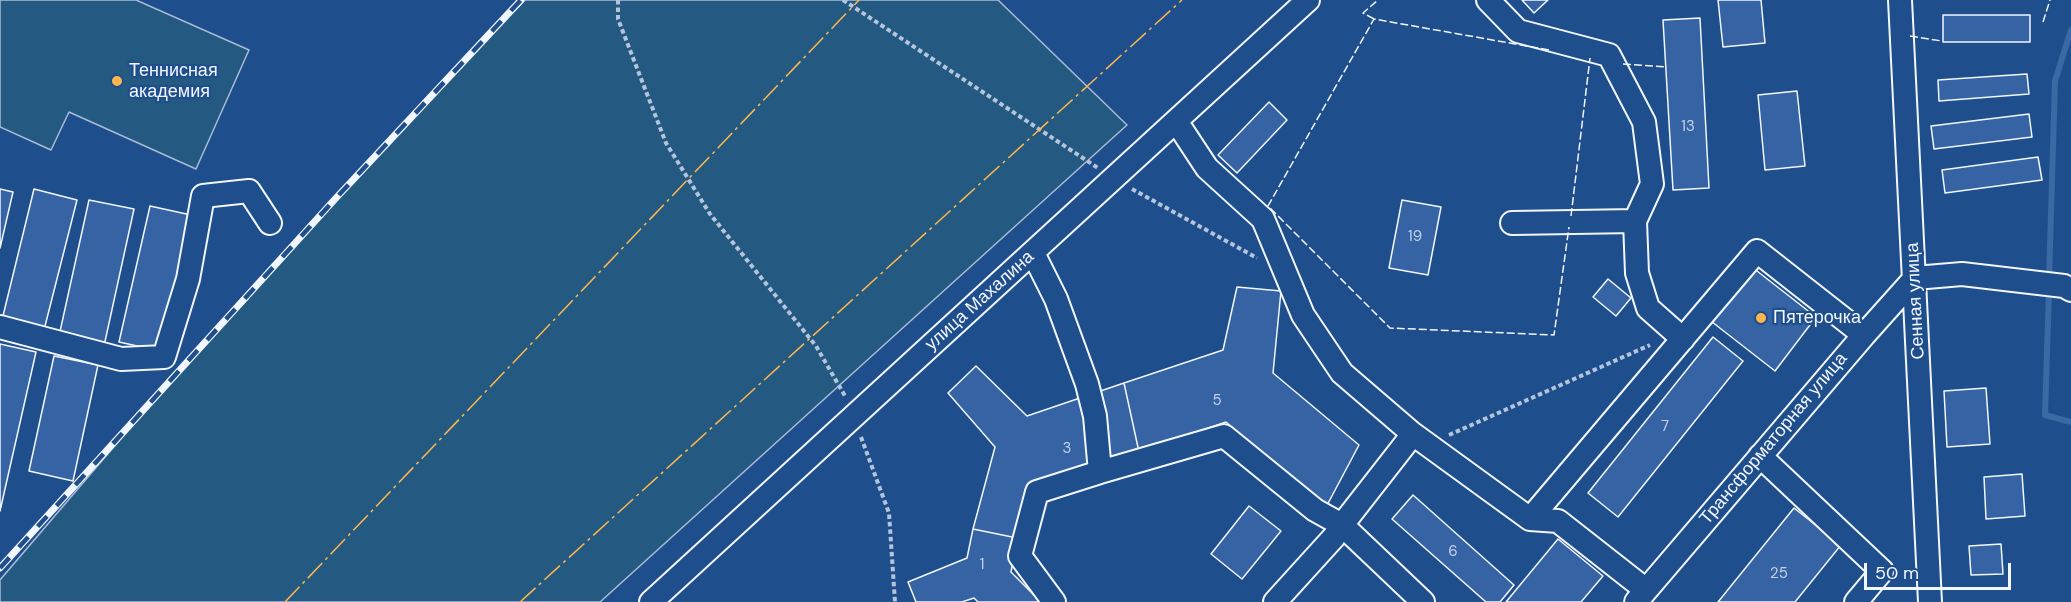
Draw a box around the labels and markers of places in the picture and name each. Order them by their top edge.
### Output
place label: Теннисная академия [129,60,218,103]
marker: Теннисная академия [110,74,124,88]
place label: Пятерочка [1773,307,1861,329]
marker: Пятерочка [1754,311,1768,325]

